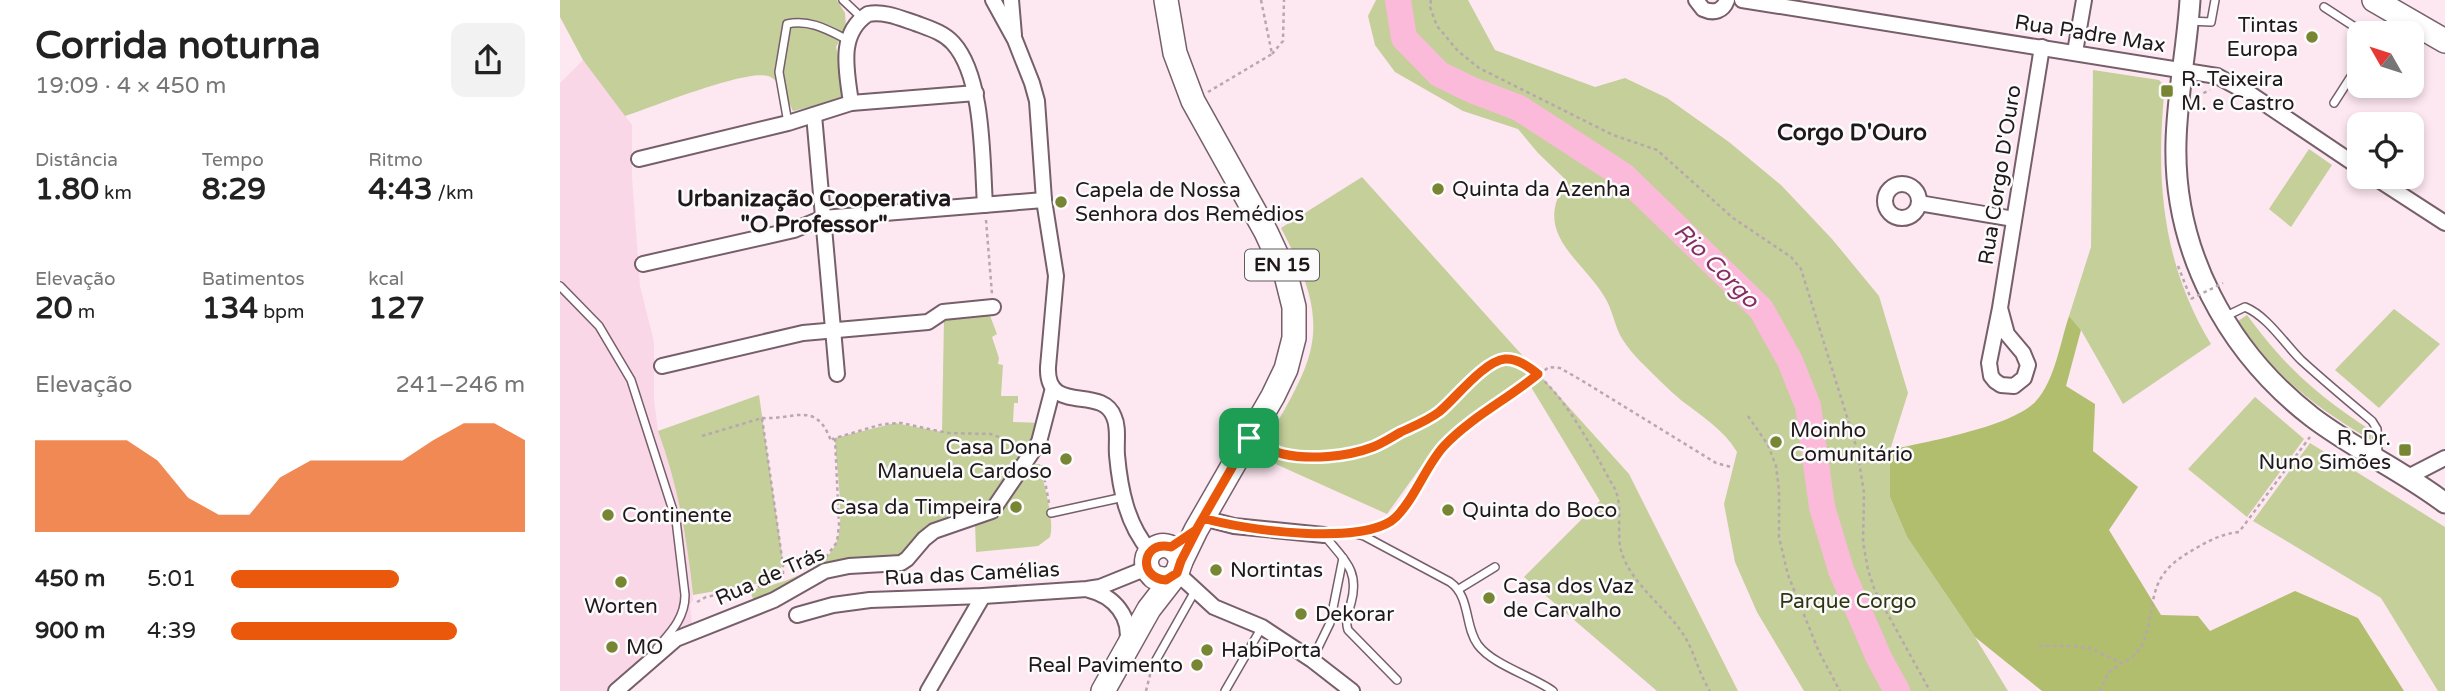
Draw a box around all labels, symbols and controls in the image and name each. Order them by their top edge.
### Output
street label: Rua Padre Max [2013,10,2167,58]
place label: Tintas Europa [2227,13,2298,62]
north arrow [2347,21,2424,98]
map controls [2347,21,2424,189]
text: Corrida noturna [35,23,321,69]
button: share [451,23,525,97]
marker: Tintas Europa [2304,29,2320,45]
place label: R. Teixeira M. e Castro [2181,67,2294,116]
text: 19:09 · 4 × 450 m [35,72,226,100]
street label: Rua Corgo D'Ouro [1973,83,2027,267]
marker: R. Teixeira M. e Castro [2159,83,2175,99]
button: locate [2347,112,2424,189]
district label: Corgo D'Ouro [1777,119,1927,147]
text: Distância [35,149,118,171]
text: Tempo [202,149,264,171]
text: Ritmo [368,149,423,171]
text: 1.80 [35,171,99,208]
text: 8:29 [202,171,266,208]
text: 4:43 [368,171,433,208]
place label: Quinta da Azenha [1452,177,1631,202]
place label: Capela de Nossa Senhora dos Remédios [1075,178,1304,227]
marker: Quinta da Azenha [1430,181,1446,197]
text: km [99,182,132,204]
text: /km [433,182,474,204]
district label: Urbanização Cooperativa "O Professor" [677,185,951,239]
marker: Capela de Nossa Senhora dos Remédios [1053,194,1069,210]
water label: Rio Corgo [1668,218,1765,315]
road number: EN 15 [1245,249,1319,280]
text: Elevação [35,268,116,290]
text: Batimentos [202,268,305,290]
text: kcal [368,268,404,290]
text: 20 [35,290,73,327]
text: 134 [202,290,258,327]
text: 127 [368,290,425,327]
text: m [73,301,95,323]
text: bpm [258,301,305,323]
text: Elevação [35,371,132,399]
text: 241–246 m [396,371,525,399]
pin [1219,408,1279,468]
place label: Moinho Comunitário [1790,418,1913,467]
icon: arrive [1230,419,1268,457]
place label: R. Dr. Nuno Simões [2259,426,2391,475]
marker: Moinho Comunitário [1768,434,1784,450]
place label: Casa Dona Manuela Cardoso [877,435,1052,484]
marker: R. Dr. Nuno Simões [2397,442,2413,458]
marker: Casa Dona Manuela Cardoso [1058,451,1074,467]
place label: Casa da Timpeira [830,495,1002,520]
place label: Quinta do Boco [1462,498,1617,523]
marker: Casa da Timpeira [1008,499,1024,515]
marker: Quinta do Boco [1440,502,1456,518]
place label: Continente [622,503,732,528]
marker: Continente [600,507,616,523]
street label: Rua de Trás [711,541,829,611]
street label: Rua das Camélias [884,557,1060,591]
place label: Nortintas [1230,558,1323,583]
marker: Nortintas [1208,562,1224,578]
text: 450 m [35,565,105,593]
text: 5:01 [147,565,196,593]
marker: Worten [613,574,629,590]
place label: Casa dos Vaz de Carvalho [1503,574,1634,623]
park label: Parque Corgo [1779,589,1917,614]
marker: Casa dos Vaz de Carvalho [1481,590,1497,606]
place label: Worten [584,594,658,619]
place label: Dekorar [1315,602,1394,627]
marker: Dekorar [1293,606,1309,622]
text: 900 m [35,617,105,645]
text: 4:39 [147,617,196,645]
place label: MO [626,635,663,660]
place label: HabiPorta [1221,638,1321,663]
marker: MO [604,639,620,655]
marker: HabiPorta [1199,642,1215,658]
place label: Real Pavimento [1028,653,1183,678]
marker: Real Pavimento [1189,657,1205,673]

